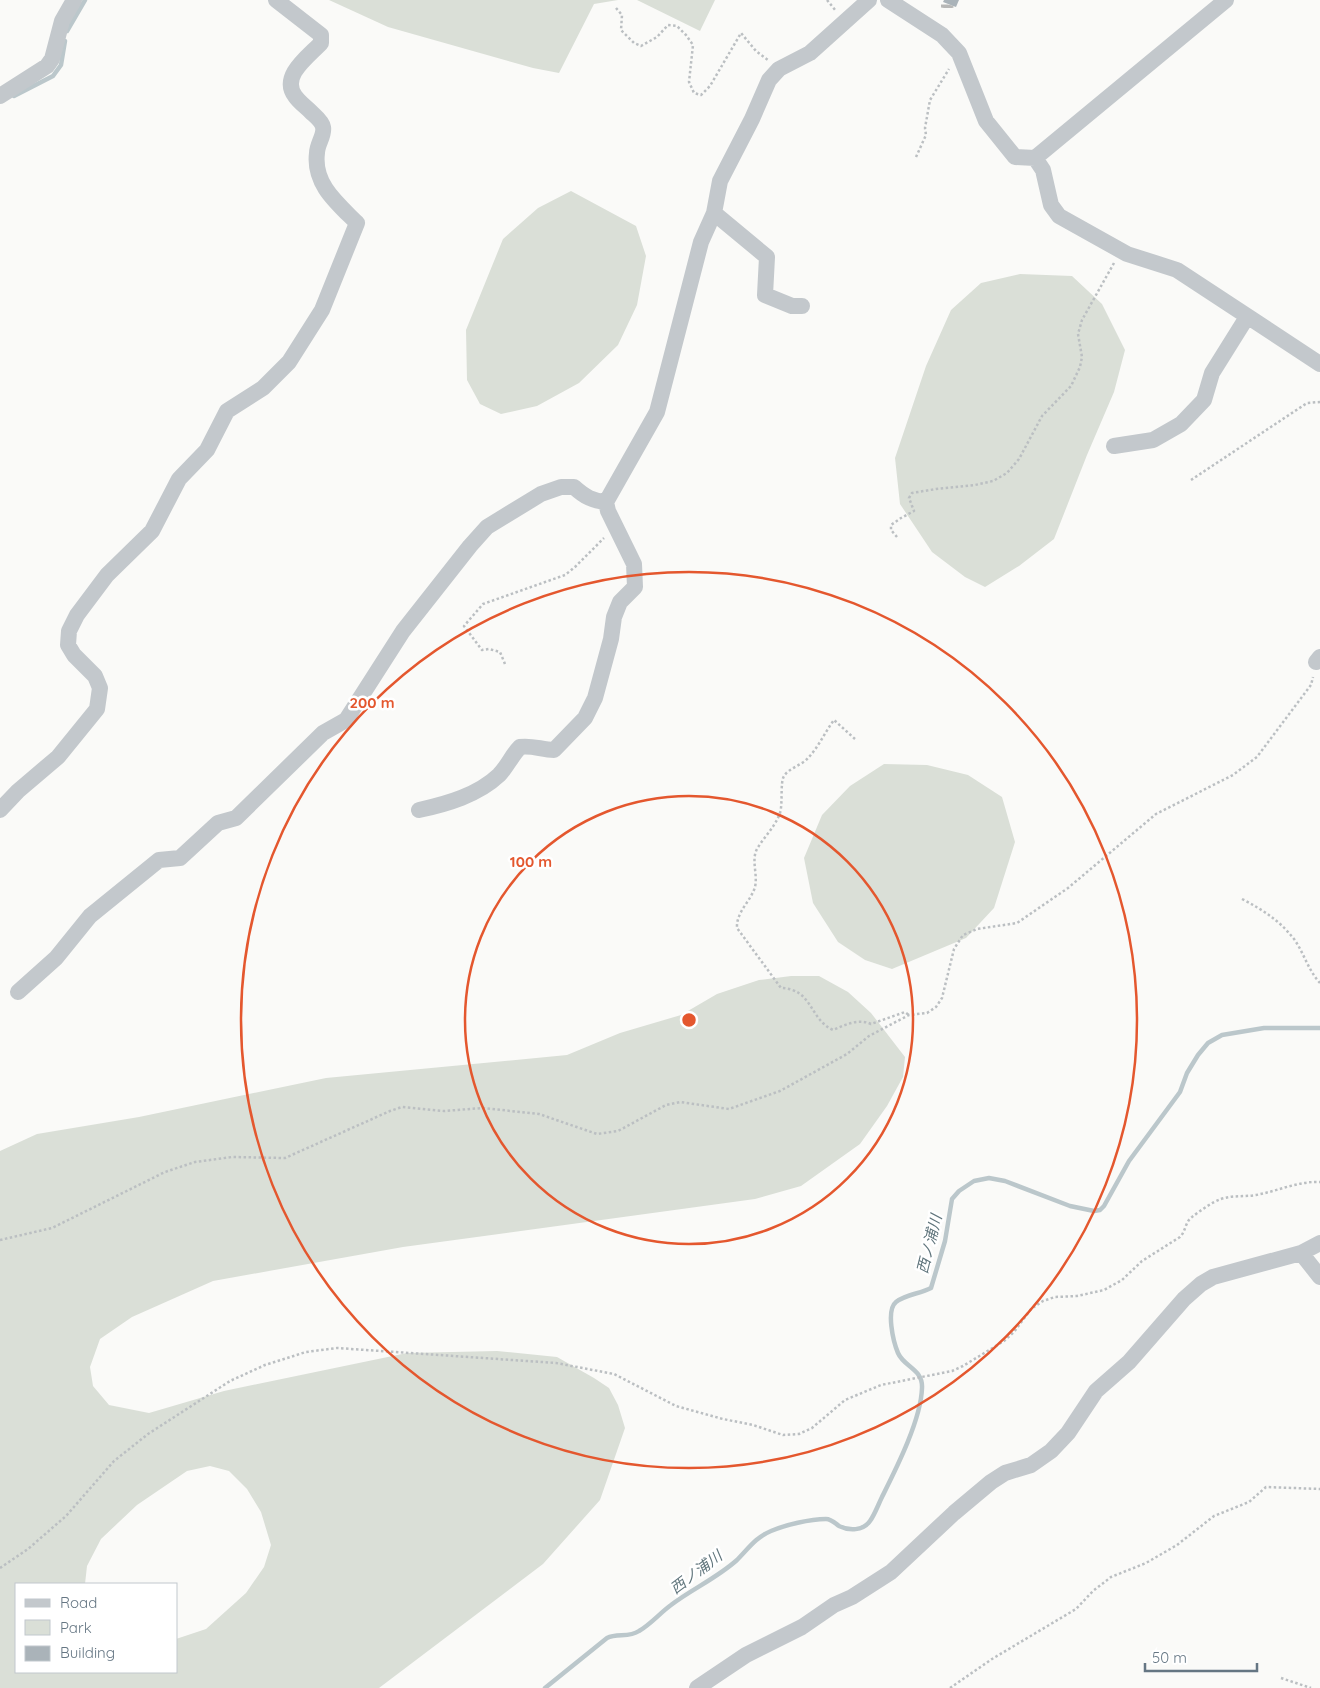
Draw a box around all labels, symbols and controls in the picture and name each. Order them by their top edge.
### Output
text: 200 m [350,693,395,712]
text: 100 m [510,852,552,871]
centre of rings [680,1011,698,1029]
water label: 西ノ浦川 [913,1211,946,1275]
water label: 西ノ浦川 [666,1545,727,1598]
legend [15,1583,178,1673]
text: Road [60,1593,97,1612]
text: Park [60,1618,92,1637]
scale bar [1145,1640,1258,1672]
text: Building [60,1643,115,1662]
text: 50 m [1152,1648,1187,1667]

